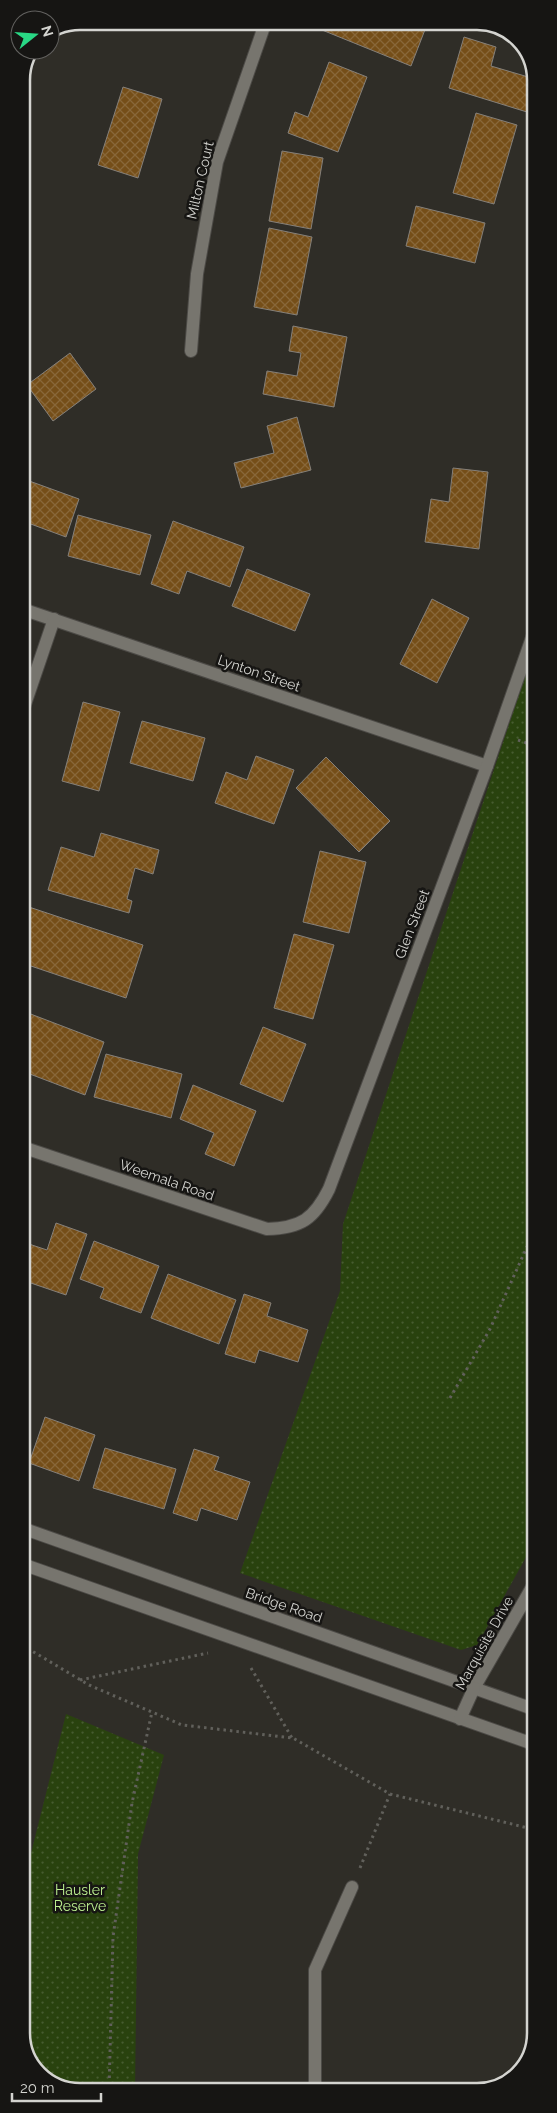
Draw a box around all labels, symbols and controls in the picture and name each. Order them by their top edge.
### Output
north arrow [10,10,60,60]
text: N [38,24,57,39]
street label: Milton Court [183,139,217,221]
street label: Lynton Street [216,651,303,695]
street label: Glen Street [392,887,433,961]
street label: Weemala Road [117,1156,217,1204]
street label: Bridge Road [244,1584,324,1626]
street label: Marquisite Drive [452,1594,516,1692]
park label: Hausler Reserve [54,1882,106,1914]
scale bar [12,2070,101,2102]
text: 20 m [20,2079,55,2097]

